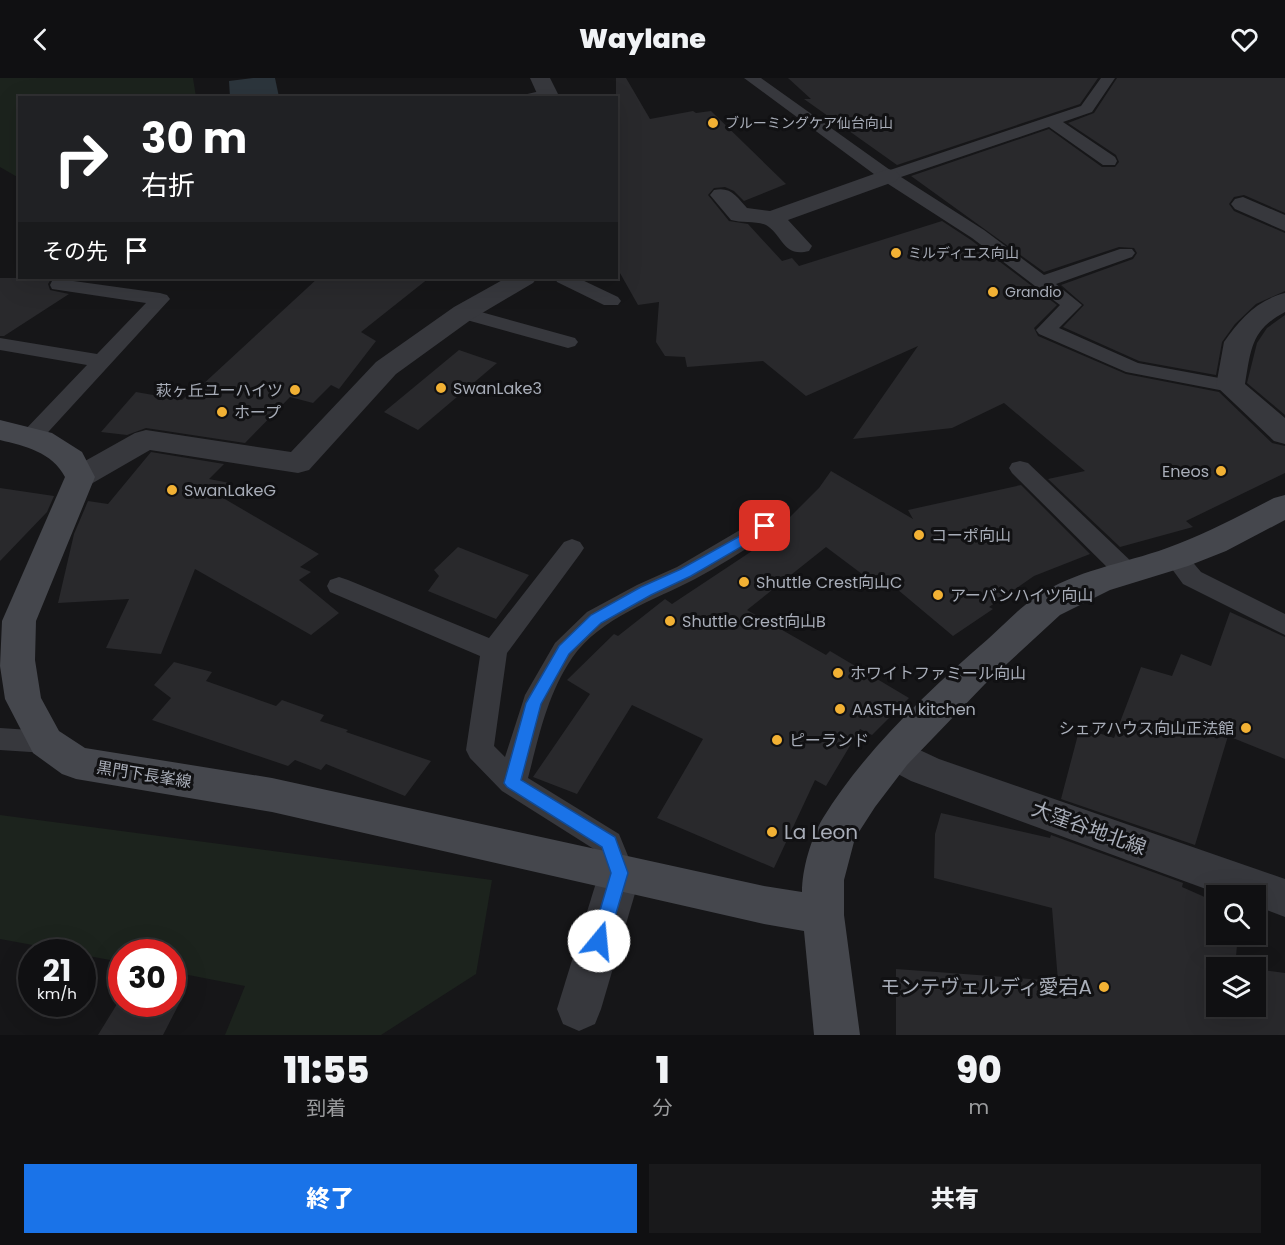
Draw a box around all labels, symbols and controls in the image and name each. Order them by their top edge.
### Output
text: Waylane [579,20,706,57]
icon: back [24,23,57,56]
icon: heart [1228,23,1261,56]
text: 30 m [141,109,247,168]
place label: ブルーミングケア仙台向山 [725,113,893,133]
marker: ブルーミングケア仙台向山 [706,116,720,130]
icon: right [42,120,120,198]
text: 右折 [141,167,195,204]
icon: arrive [120,234,153,267]
text: その先 [42,236,108,267]
place label: ミルディエス向山 [908,243,1019,263]
marker: ミルディエス向山 [889,246,903,260]
place label: Grandio [1005,282,1061,302]
marker: Grandio [986,285,1000,299]
place label: SwanLake3 [453,377,542,400]
place label: 萩ヶ丘ユーハイツ [156,379,283,402]
marker: SwanLake3 [434,381,448,395]
marker: 萩ヶ丘ユーハイツ [288,383,302,397]
place label: ホープ [234,401,281,424]
marker: ホープ [215,405,229,419]
place label: Eneos [1162,460,1209,483]
marker: Eneos [1214,464,1228,478]
place label: SwanLakeG [184,479,276,502]
marker: SwanLakeG [165,483,179,497]
pin [739,500,790,551]
icon: arrive [748,509,781,542]
place label: コーポ向山 [931,524,1011,547]
marker: コーポ向山 [912,528,926,542]
place label: Shuttle Crest向山C [756,571,902,594]
marker: Shuttle Crest向山C [737,575,751,589]
place label: アーバンハイツ向山 [950,584,1093,607]
marker: アーバンハイツ向山 [931,588,945,602]
place label: Shuttle Crest向山B [682,610,826,633]
marker: Shuttle Crest向山B [663,614,677,628]
place label: ホワイトファミール向山 [850,662,1026,685]
marker: ホワイトファミール向山 [831,666,845,680]
place label: AASTHA kitchen [852,698,976,721]
marker: AASTHA kitchen [833,702,847,716]
place label: シェアハウス向山正法館 [1059,717,1234,740]
marker: シェアハウス向山正法館 [1239,721,1253,735]
place label: ピーランド [789,729,869,752]
marker: ピーランド [770,733,784,747]
street label: 黒門下長峯線 [95,756,193,793]
street label: 大窪谷地北線 [1028,794,1150,862]
place label: La Leon [784,818,858,846]
marker: La Leon [765,825,779,839]
map controls [1206,885,1266,1017]
button: search [1206,885,1266,945]
position arrow [567,909,631,973]
speed limit sign: 30 [108,939,186,1017]
text: 21 [43,949,71,992]
button: layers [1206,957,1266,1017]
place label: モンテヴェルディ愛宕A [880,973,1092,1001]
marker: モンテヴェルディ愛宕A [1097,980,1111,994]
text: km/h [37,983,77,1004]
text: 11:55 [283,1045,369,1096]
text: 1 [656,1045,670,1096]
text: 90 [956,1045,1002,1096]
text: m [969,1093,989,1121]
text: 到着 [306,1094,346,1122]
text: 分 [653,1094,673,1122]
button: 終了 [24,1164,637,1233]
button: 共有 [649,1164,1261,1233]

